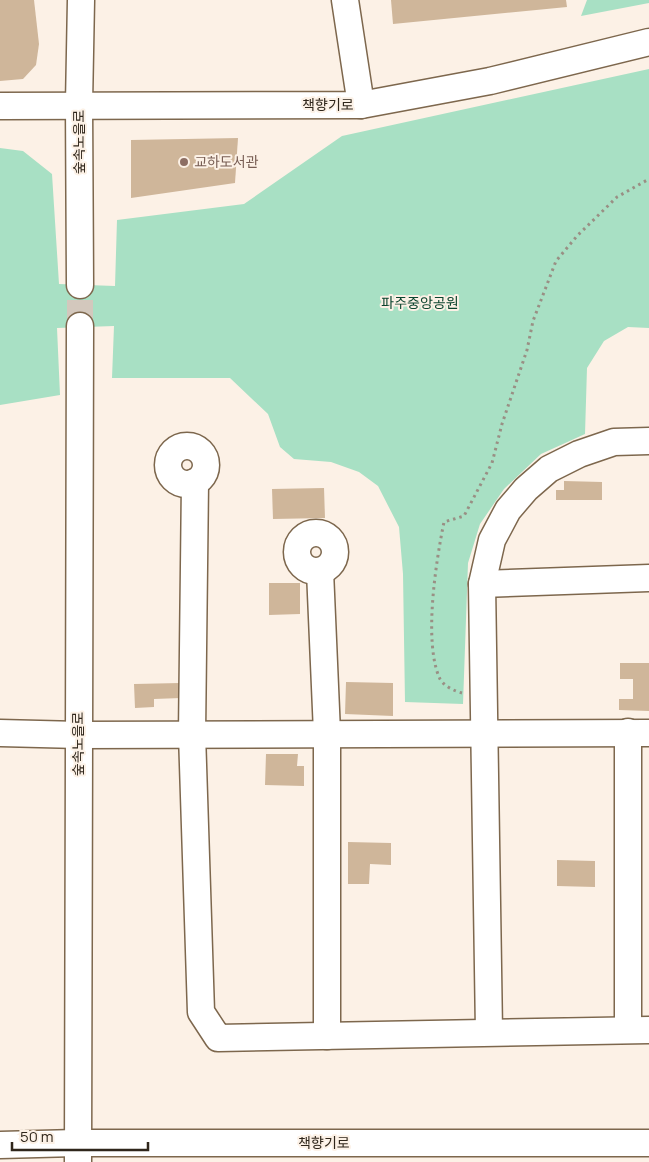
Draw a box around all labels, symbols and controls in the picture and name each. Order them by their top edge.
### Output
street label: 책향기로 [302,95,354,114]
street label: 숲속노을로 [69,110,88,174]
place label: 교하도서관 [194,152,259,171]
marker: 교하도서관 [178,156,190,168]
park label: 파주중앙공원 [381,293,459,312]
street label: 숲속노을로 [68,712,87,776]
scale bar [12,1120,149,1152]
text: 50 m [20,1126,54,1147]
street label: 책향기로 [298,1133,350,1152]

